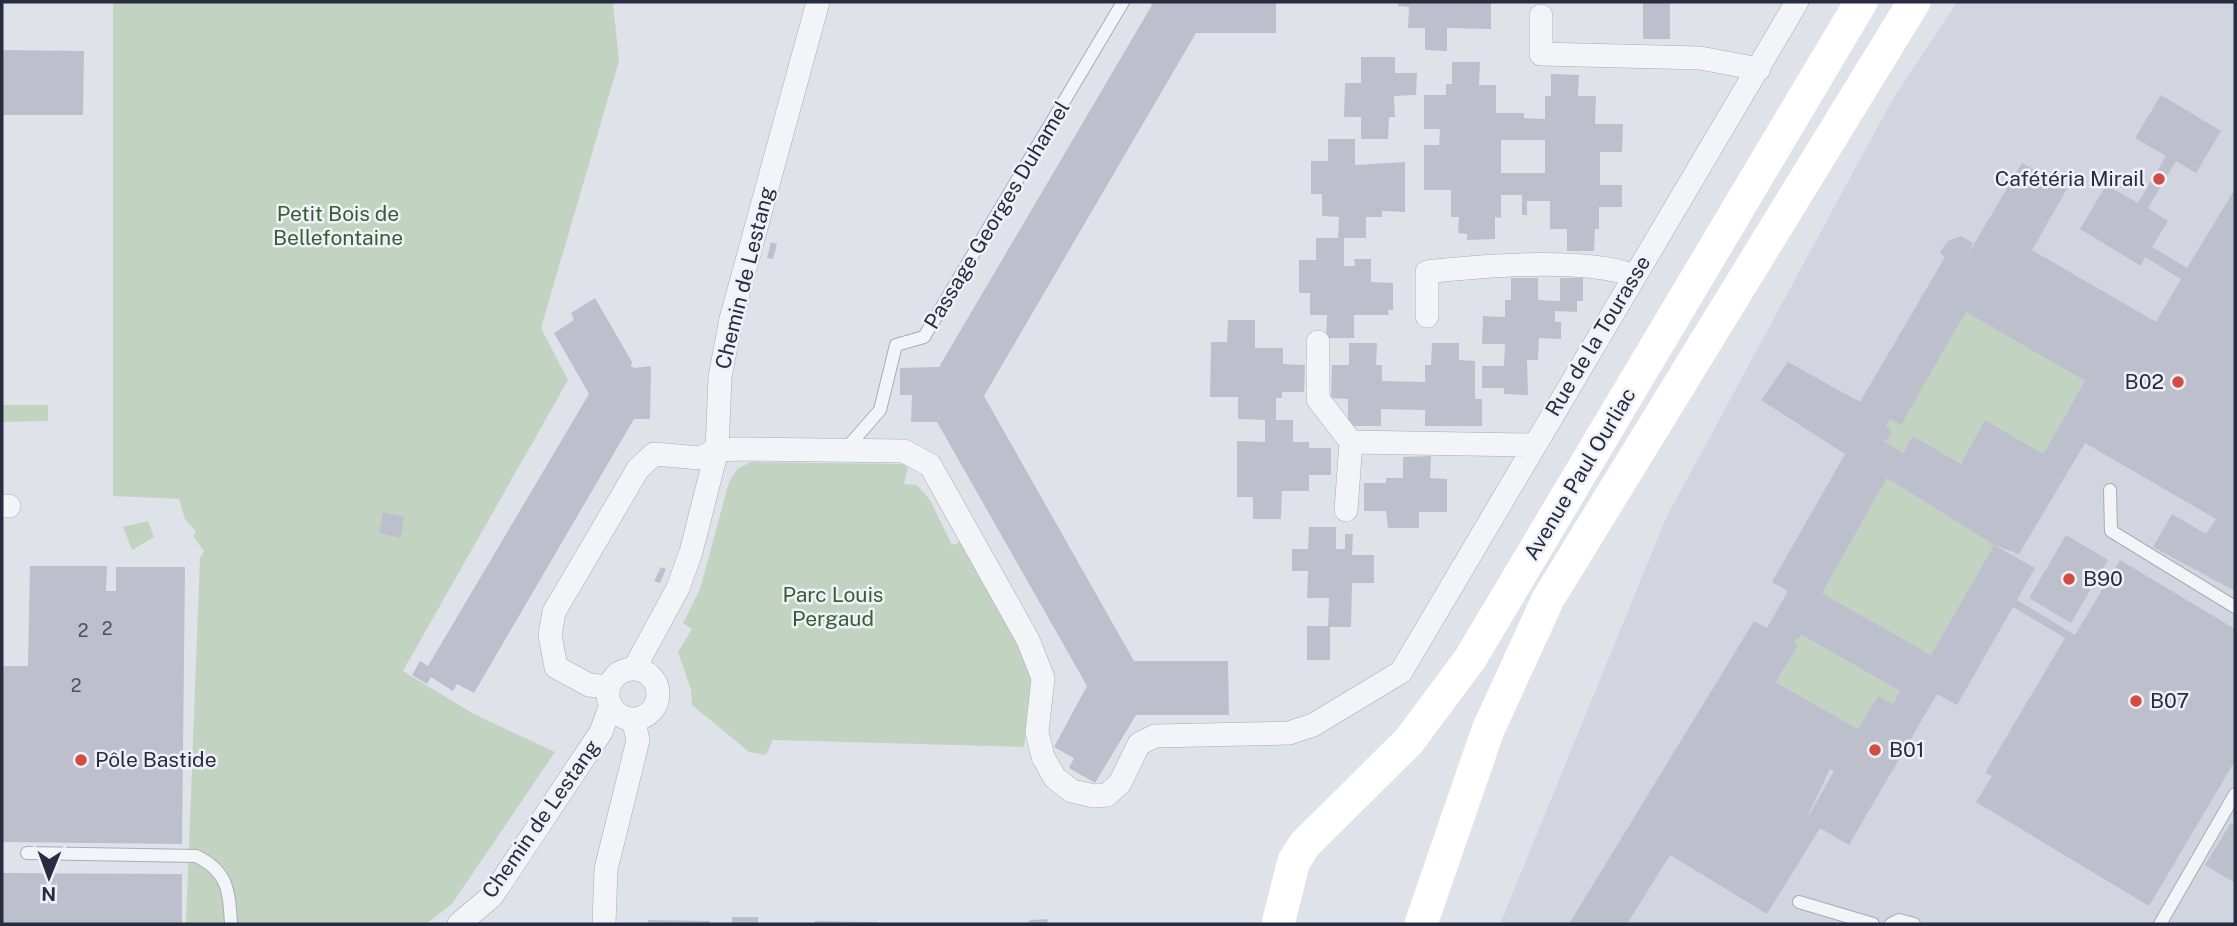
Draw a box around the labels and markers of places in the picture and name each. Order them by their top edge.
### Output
place label: Cafétéria Mirail [1995,166,2145,191]
marker: Cafétéria Mirail [2151,171,2167,187]
place label: B02 [2125,369,2164,394]
marker: B02 [2170,374,2186,390]
place label: B90 [2083,566,2123,591]
marker: B90 [2061,571,2077,587]
place label: B07 [2150,688,2189,713]
marker: B07 [2128,693,2144,709]
place label: B01 [1889,737,1924,762]
marker: B01 [1867,742,1883,758]
place label: Pôle Bastide [95,747,217,772]
marker: Pôle Bastide [73,752,89,768]

